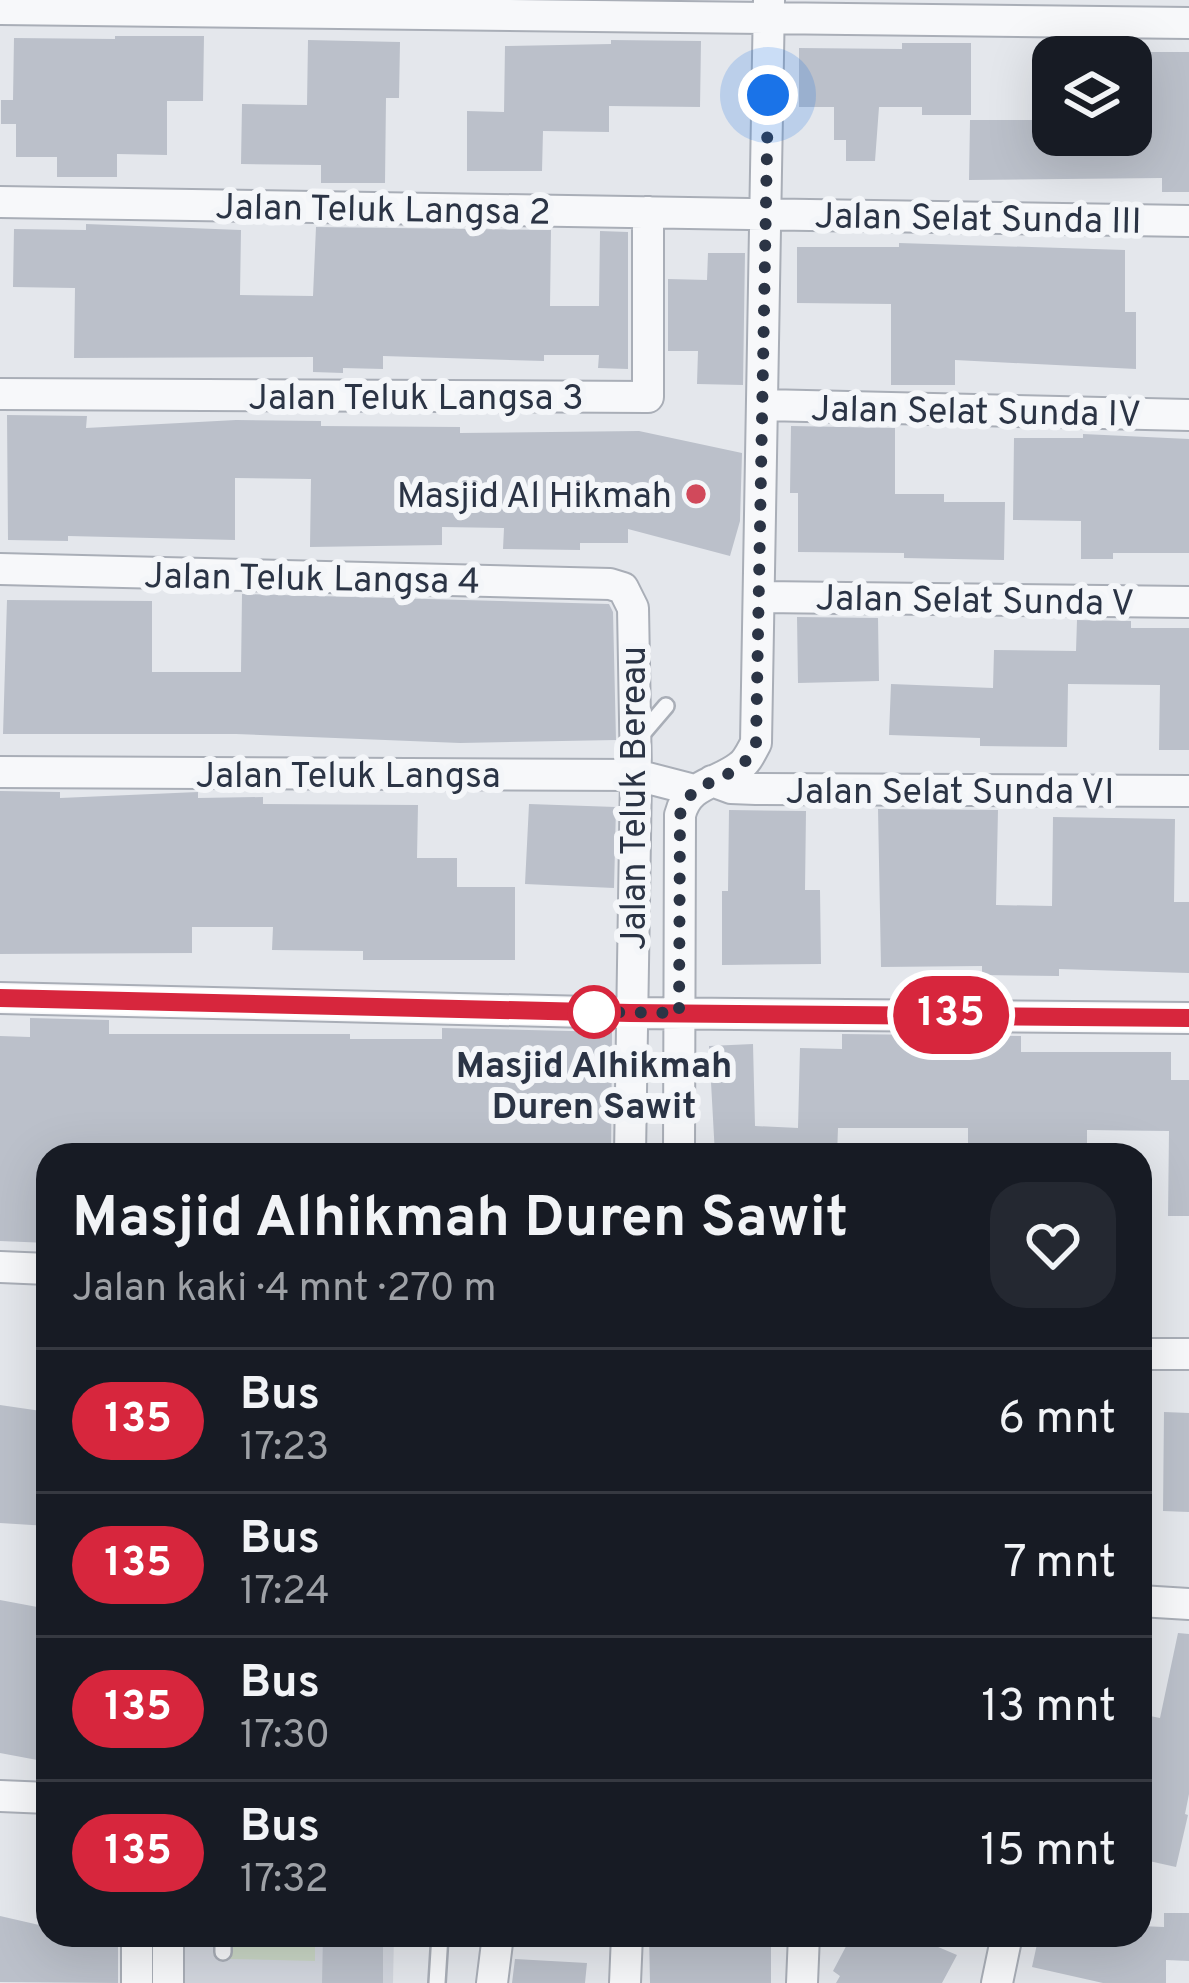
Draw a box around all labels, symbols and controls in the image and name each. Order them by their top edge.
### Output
map controls [1032,36,1152,156]
button: layers [1032,36,1152,156]
your location [738,65,798,125]
street label: Jalan Teluk Langsa 2 [215,186,551,238]
street label: Jalan Selat Sunda III [814,195,1142,247]
street label: Jalan Teluk Langsa 3 [248,377,584,423]
street label: Jalan Selat Sunda IV [810,388,1142,440]
place label: Masjid Al Hikmah [397,475,672,521]
marker: Masjid Al Hikmah [683,481,709,507]
street label: Jalan Teluk Langsa 4 [144,555,480,607]
street label: Jalan Selat Sunda V [815,577,1135,629]
street label: Jalan Teluk Bereau [613,646,659,950]
street label: Jalan Teluk Langsa [195,755,501,801]
street label: Jalan Selat Sunda VI [785,771,1115,817]
line badge: 135 [882,976,1020,1054]
marker: Masjid Alhikmah Duren Sawit [569,987,619,1037]
text: 135 [917,988,985,1041]
place label: Masjid Alhikmah Duren Sawit [456,1045,732,1132]
button: heart [990,1182,1116,1308]
text: Masjid Alhikmah Duren Sawit [72,1185,848,1257]
text: Jalan kaki · 4 mnt · 270 m [72,1266,497,1315]
text: Bus [240,1368,320,1425]
text: 6 mnt [998,1392,1116,1449]
text: 135 [104,1394,172,1447]
text: 17:23 [240,1425,329,1474]
text: Bus [240,1512,320,1569]
text: 7 mnt [1003,1536,1116,1593]
text: 135 [104,1538,172,1591]
text: 17:24 [240,1569,330,1618]
text: Bus [240,1656,320,1713]
text: 13 mnt [981,1680,1116,1737]
text: 135 [104,1682,172,1735]
text: 17:30 [240,1713,330,1762]
text: Bus [240,1800,320,1857]
text: 15 mnt [980,1824,1116,1881]
text: 135 [104,1826,172,1879]
text: 17:32 [240,1857,329,1906]

